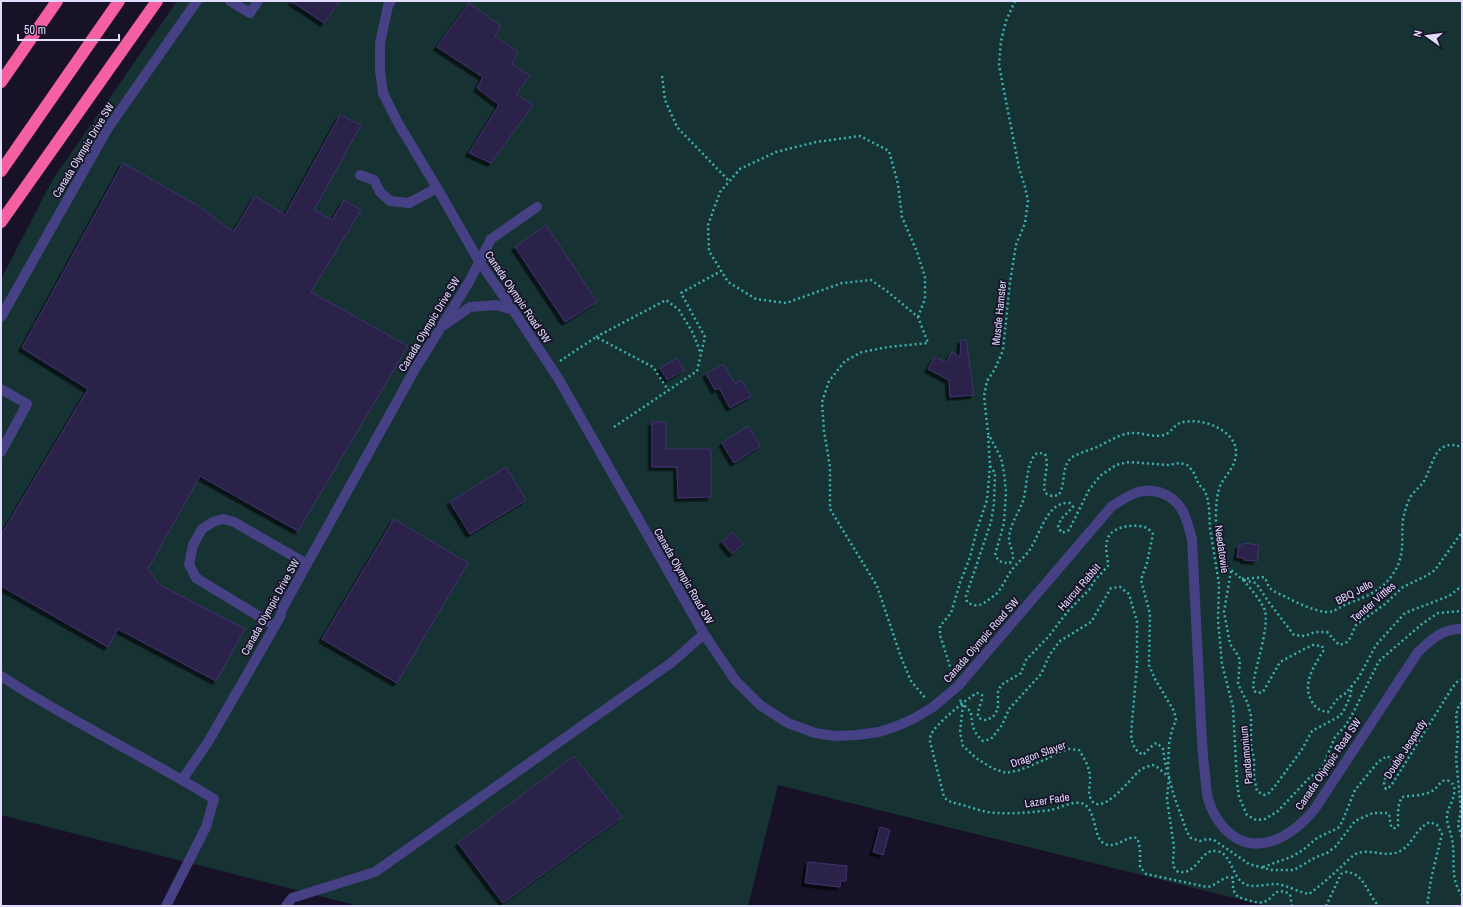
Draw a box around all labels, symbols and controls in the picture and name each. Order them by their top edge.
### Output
scale bar [18,16,119,42]
north arrow [1407,16,1447,56]
text: 50 m [24,22,46,38]
text: N [1410,29,1425,38]
street label: Canada Olympic Drive SW [49,100,117,200]
street label: Canada Olympic Road SW [482,248,554,346]
street label: Canada Olympic Drive SW [395,274,463,374]
street label: Muscle Hamster [989,280,1009,346]
street label: Needatowie [1212,524,1232,574]
street label: Canada Olympic Road SW [651,526,717,627]
street label: Canada Olympic Drive SW [238,556,303,658]
street label: Haircut Rabbit [1055,560,1104,614]
street label: BBQ Jello [1333,577,1375,607]
street label: Tender Vittles [1348,578,1399,625]
street label: Canada Olympic Road SW [940,594,1022,685]
street label: Canada Olympic Road SW [1292,715,1364,813]
street label: Double Jeopardy [1381,716,1430,781]
street label: Pandamonium [1236,725,1256,785]
street label: Dragon Slayer [1009,738,1067,770]
street label: Lazer Fade [1024,790,1070,810]

